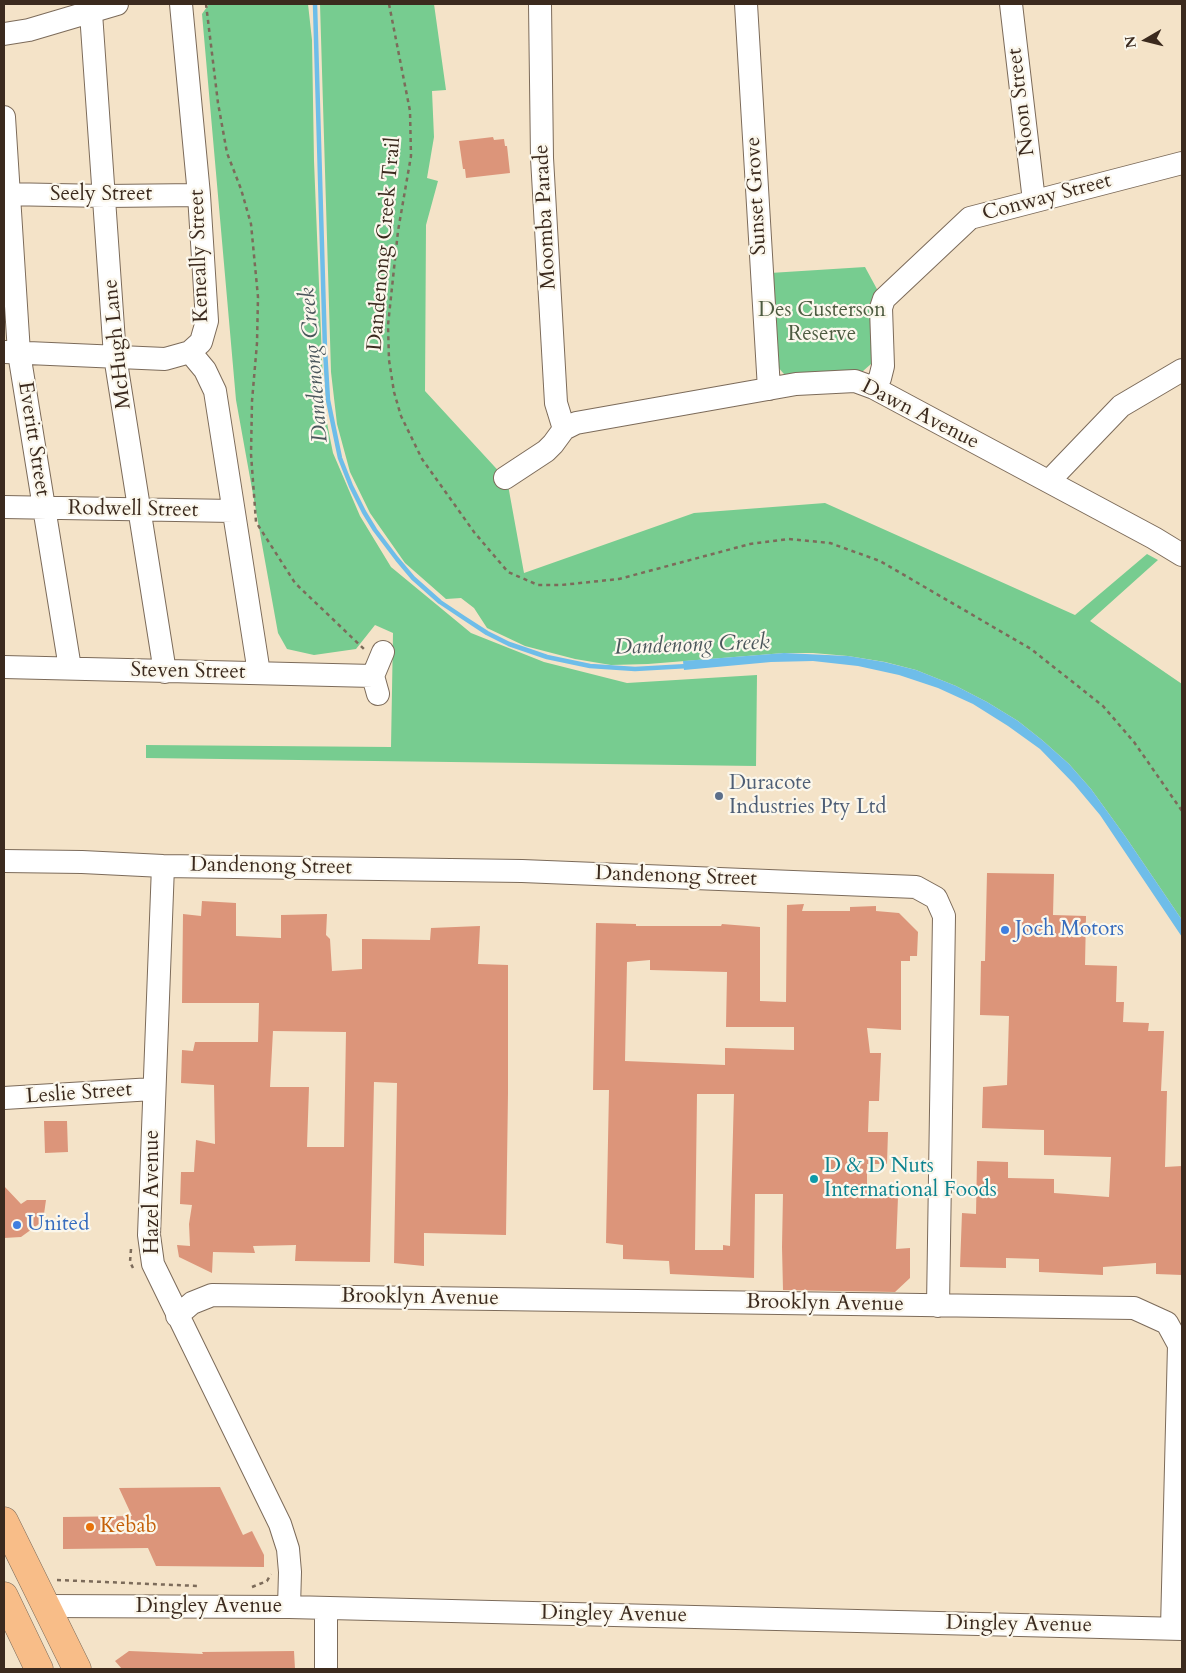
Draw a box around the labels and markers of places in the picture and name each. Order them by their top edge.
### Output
place label: Duracote Industries Pty Ltd [729,771,887,821]
marker: Duracote Industries Pty Ltd [713,790,725,802]
place label: Joch Motors [1015,917,1124,943]
marker: Joch Motors [999,924,1011,936]
place label: D & D Nuts International Foods [824,1154,997,1204]
marker: D & D Nuts International Foods [808,1173,820,1185]
place label: United [27,1212,89,1238]
marker: United [11,1219,23,1231]
place label: Kebab [100,1514,157,1540]
marker: Kebab [84,1521,96,1533]

